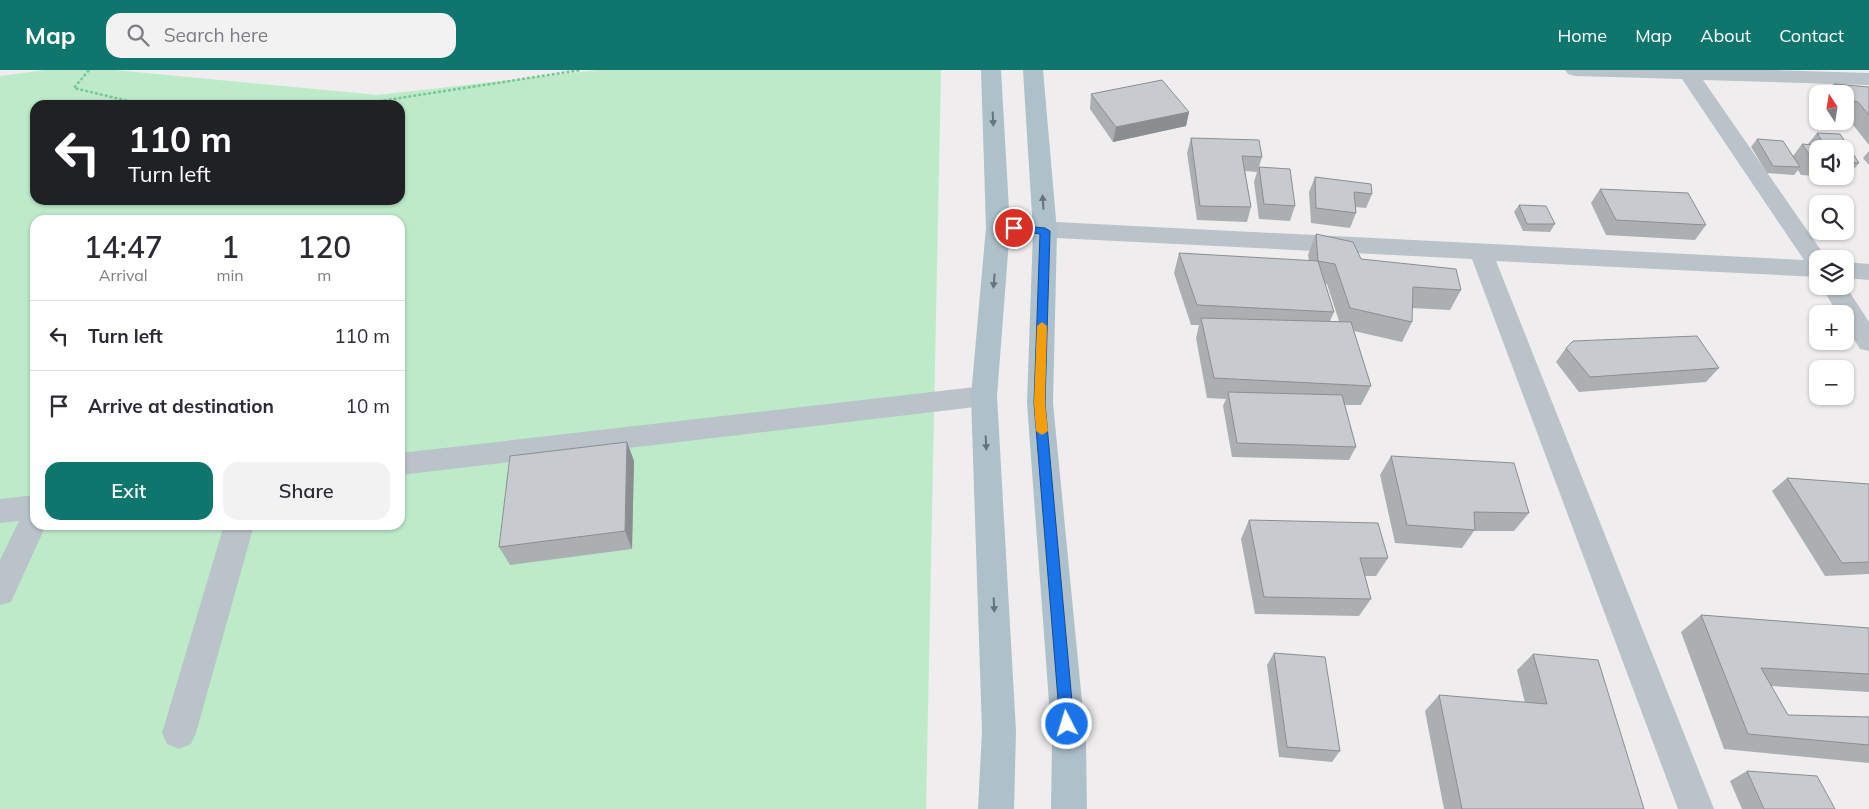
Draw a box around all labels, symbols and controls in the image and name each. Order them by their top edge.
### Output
search box [106,13,456,58]
text: Map [25,20,76,50]
icon: search [124,21,152,49]
text: Search here [164,23,268,47]
text: Home [1557,24,1607,47]
text: Map [1635,24,1672,47]
text: About [1700,24,1751,47]
text: Contact [1779,24,1844,47]
north arrow [1809,85,1854,130]
map controls [1809,85,1854,405]
one-way arrow [989,111,997,127]
text: 110 m [128,117,232,161]
icon: left [45,120,110,185]
button: sound [1809,140,1854,185]
text: Turn left [128,160,211,188]
one-way arrow [1038,193,1046,209]
button: search [1809,195,1854,240]
pin [993,207,1035,249]
icon: arrive [1000,214,1028,242]
text: 14:47 [84,228,163,266]
text: 1 [221,228,239,266]
text: 120 [297,228,351,266]
button: layers [1809,250,1854,295]
text: Arrival [99,265,148,285]
text: min [216,265,244,285]
text: m [317,265,331,285]
one-way arrow [989,273,997,289]
button: + [1809,305,1854,350]
icon: left [45,322,73,350]
text: Turn left [88,324,163,348]
text: 110 m [334,324,390,348]
button: − [1809,360,1854,405]
icon: arrive [45,392,73,420]
text: Arrive at destination [88,394,274,418]
text: 10 m [346,394,390,418]
one-way arrow [983,435,991,451]
button: Exit [45,462,213,520]
button: Share [223,462,390,520]
one-way arrow [990,598,998,614]
position arrow [1040,697,1092,749]

